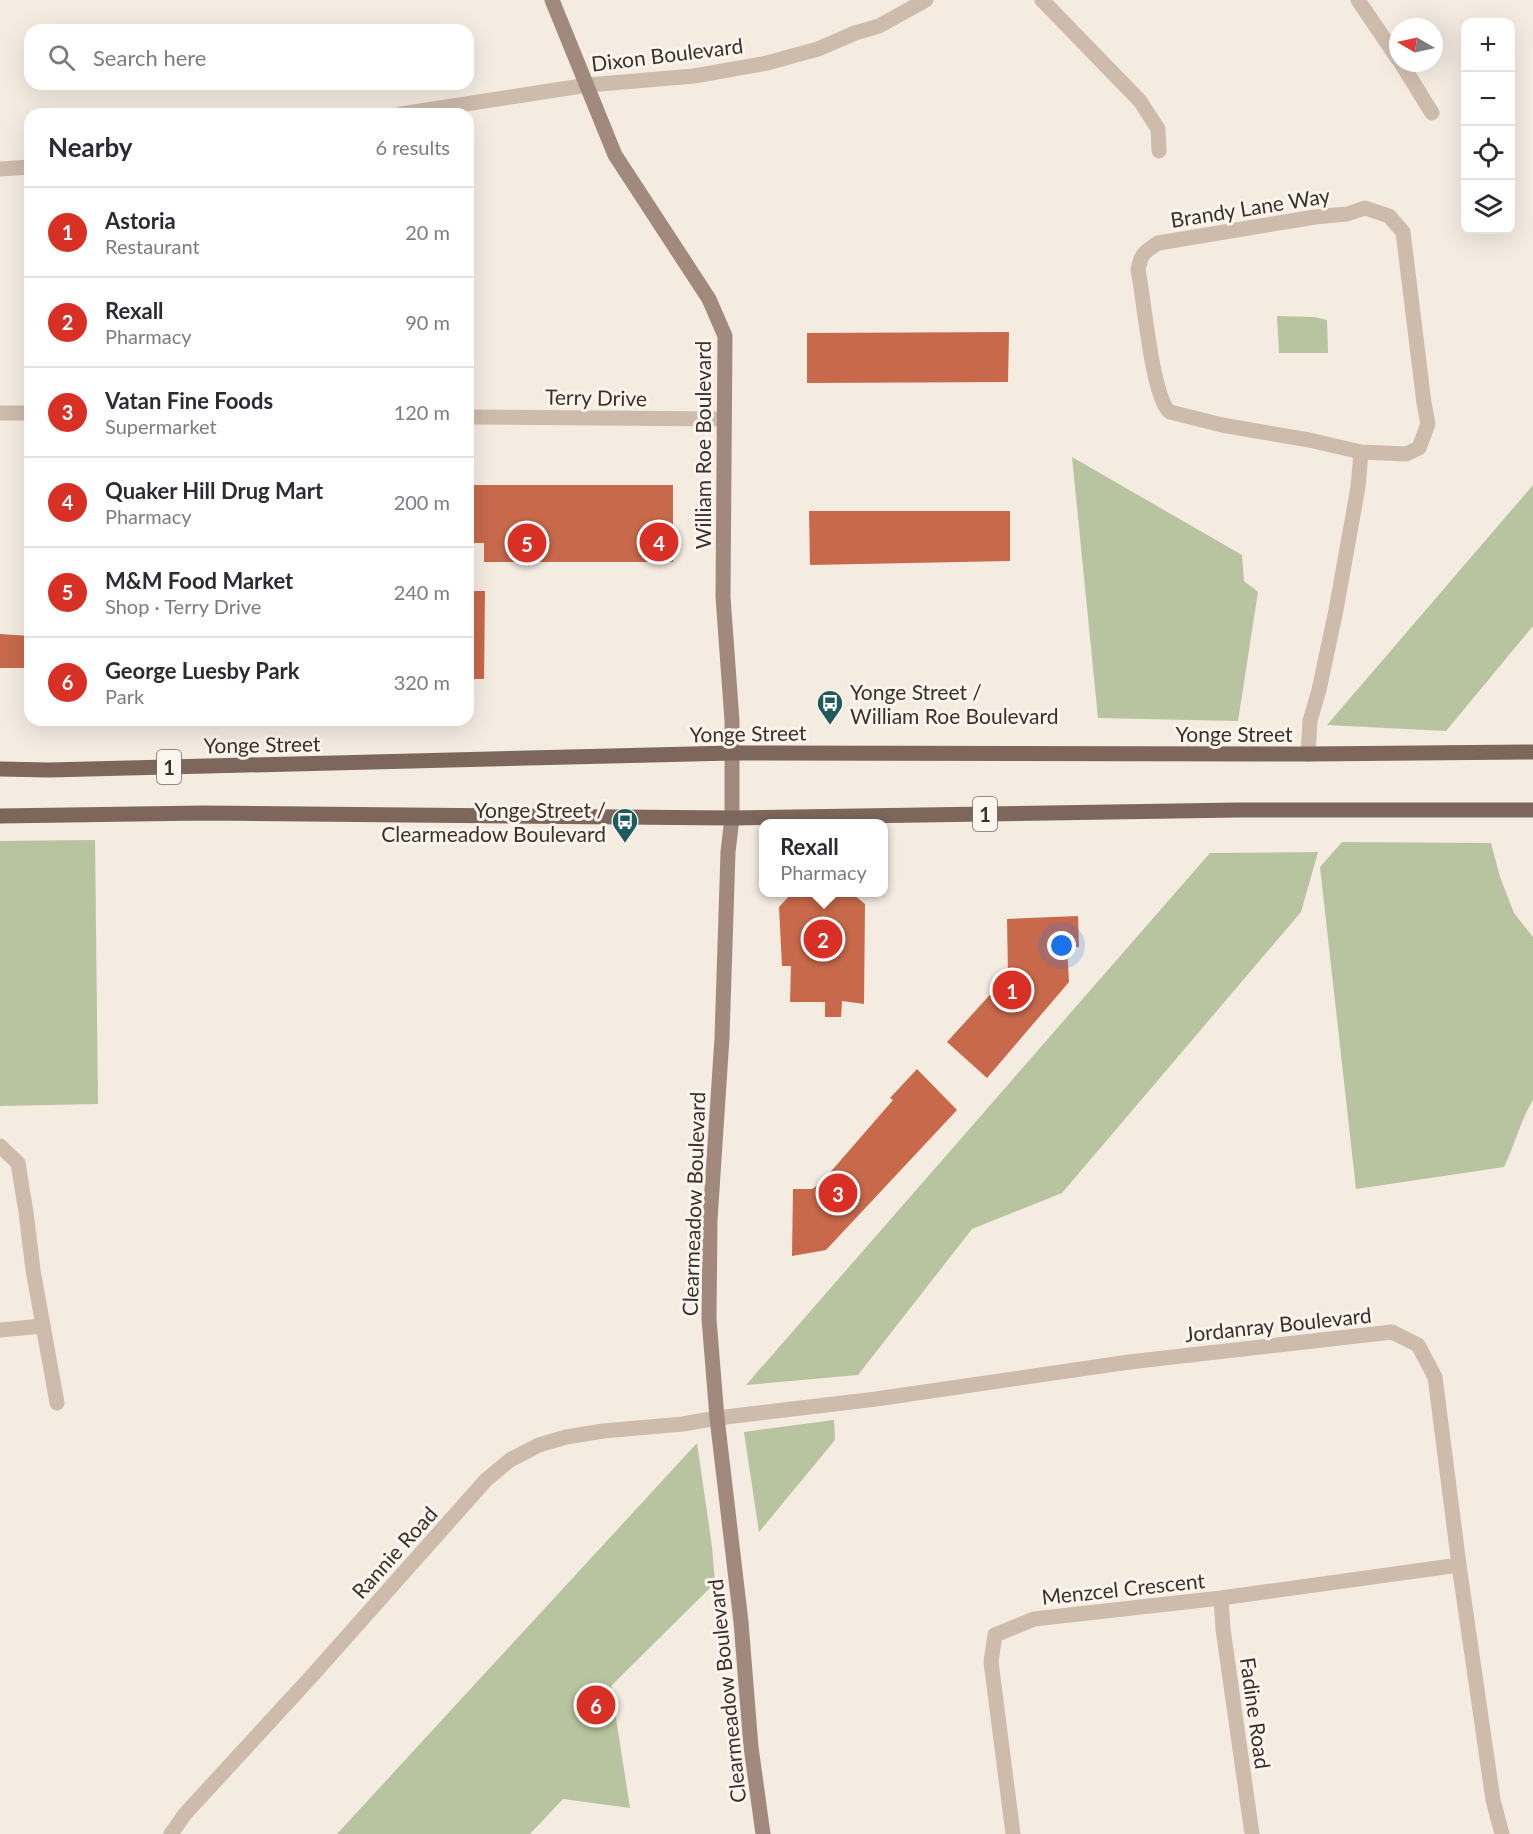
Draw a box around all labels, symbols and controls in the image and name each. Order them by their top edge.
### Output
north arrow [1389,18,1443,72]
map controls [1461,18,1515,234]
button: + [1461,18,1515,72]
search box [24,24,474,90]
street label: Dixon Boulevard [590,32,744,76]
icon: search [45,41,78,74]
text: Search here [93,44,206,71]
button: − [1461,72,1515,126]
button: locate [1461,126,1515,180]
text: Nearby [48,131,133,163]
text: 6 results [375,135,450,159]
button: layers [1461,180,1515,234]
street label: Brandy Lane Way [1168,182,1332,232]
text: Astoria [105,207,176,234]
text: 1 [62,220,73,244]
text: 20 m [405,220,450,244]
text: Restaurant [105,234,200,258]
text: Rexall [105,297,164,324]
text: 2 [62,310,73,334]
text: 90 m [405,310,450,334]
text: Pharmacy [105,324,192,348]
street label: William Roe Boulevard [690,341,715,549]
street label: Terry Drive [545,384,647,410]
text: Vatan Fine Foods [105,387,273,414]
text: 3 [62,400,73,424]
text: 120 m [394,400,450,424]
text: Supermarket [105,414,217,438]
text: Quaker Hill Drug Mart [105,477,323,504]
text: 4 [62,490,73,514]
text: 200 m [394,490,450,514]
text: Pharmacy [105,504,192,528]
pin: 5 [508,520,546,566]
pin: 4 [640,520,678,564]
text: M&M Food Market [105,567,293,594]
text: 5 [62,580,73,604]
text: 240 m [394,580,450,604]
text: Shop · Terry Drive [105,594,261,618]
text: George Luesby Park [105,657,300,684]
text: 6 [62,670,73,694]
text: 320 m [394,670,450,694]
place label: Yonge Street / William Roe Boulevard [850,679,1058,728]
text: Park [105,684,144,708]
bus stop icon: Yonge Street / William Roe Boulevard [815,688,845,726]
street label: Yonge Street [689,719,807,747]
street label: Yonge Street [1176,721,1293,746]
street label: Yonge Street [203,730,321,758]
road number: 1 [157,750,181,784]
place label: Yonge Street / Clearmeadow Boulevard [381,797,606,846]
road number: 1 [973,797,997,831]
bus stop icon: Yonge Street / Clearmeadow Boulevard [610,806,640,844]
popup [759,819,888,897]
text: Rexall [780,833,839,860]
text: Pharmacy [780,860,867,884]
pin: 2 [804,916,842,962]
your location [1047,931,1076,960]
pin: 1 [992,968,1032,1012]
street label: Clearmeadow Boulevard [677,1091,709,1317]
pin: 3 [818,1170,858,1216]
street label: Jordanray Boulevard [1183,1302,1373,1346]
street label: Rannie Road [346,1501,442,1603]
street label: Menzcel Crescent [1040,1567,1206,1609]
street label: Clearmeadow Boulevard [702,1578,750,1804]
street label: Fadine Road [1236,1656,1276,1770]
pin: 6 [576,1682,616,1728]

